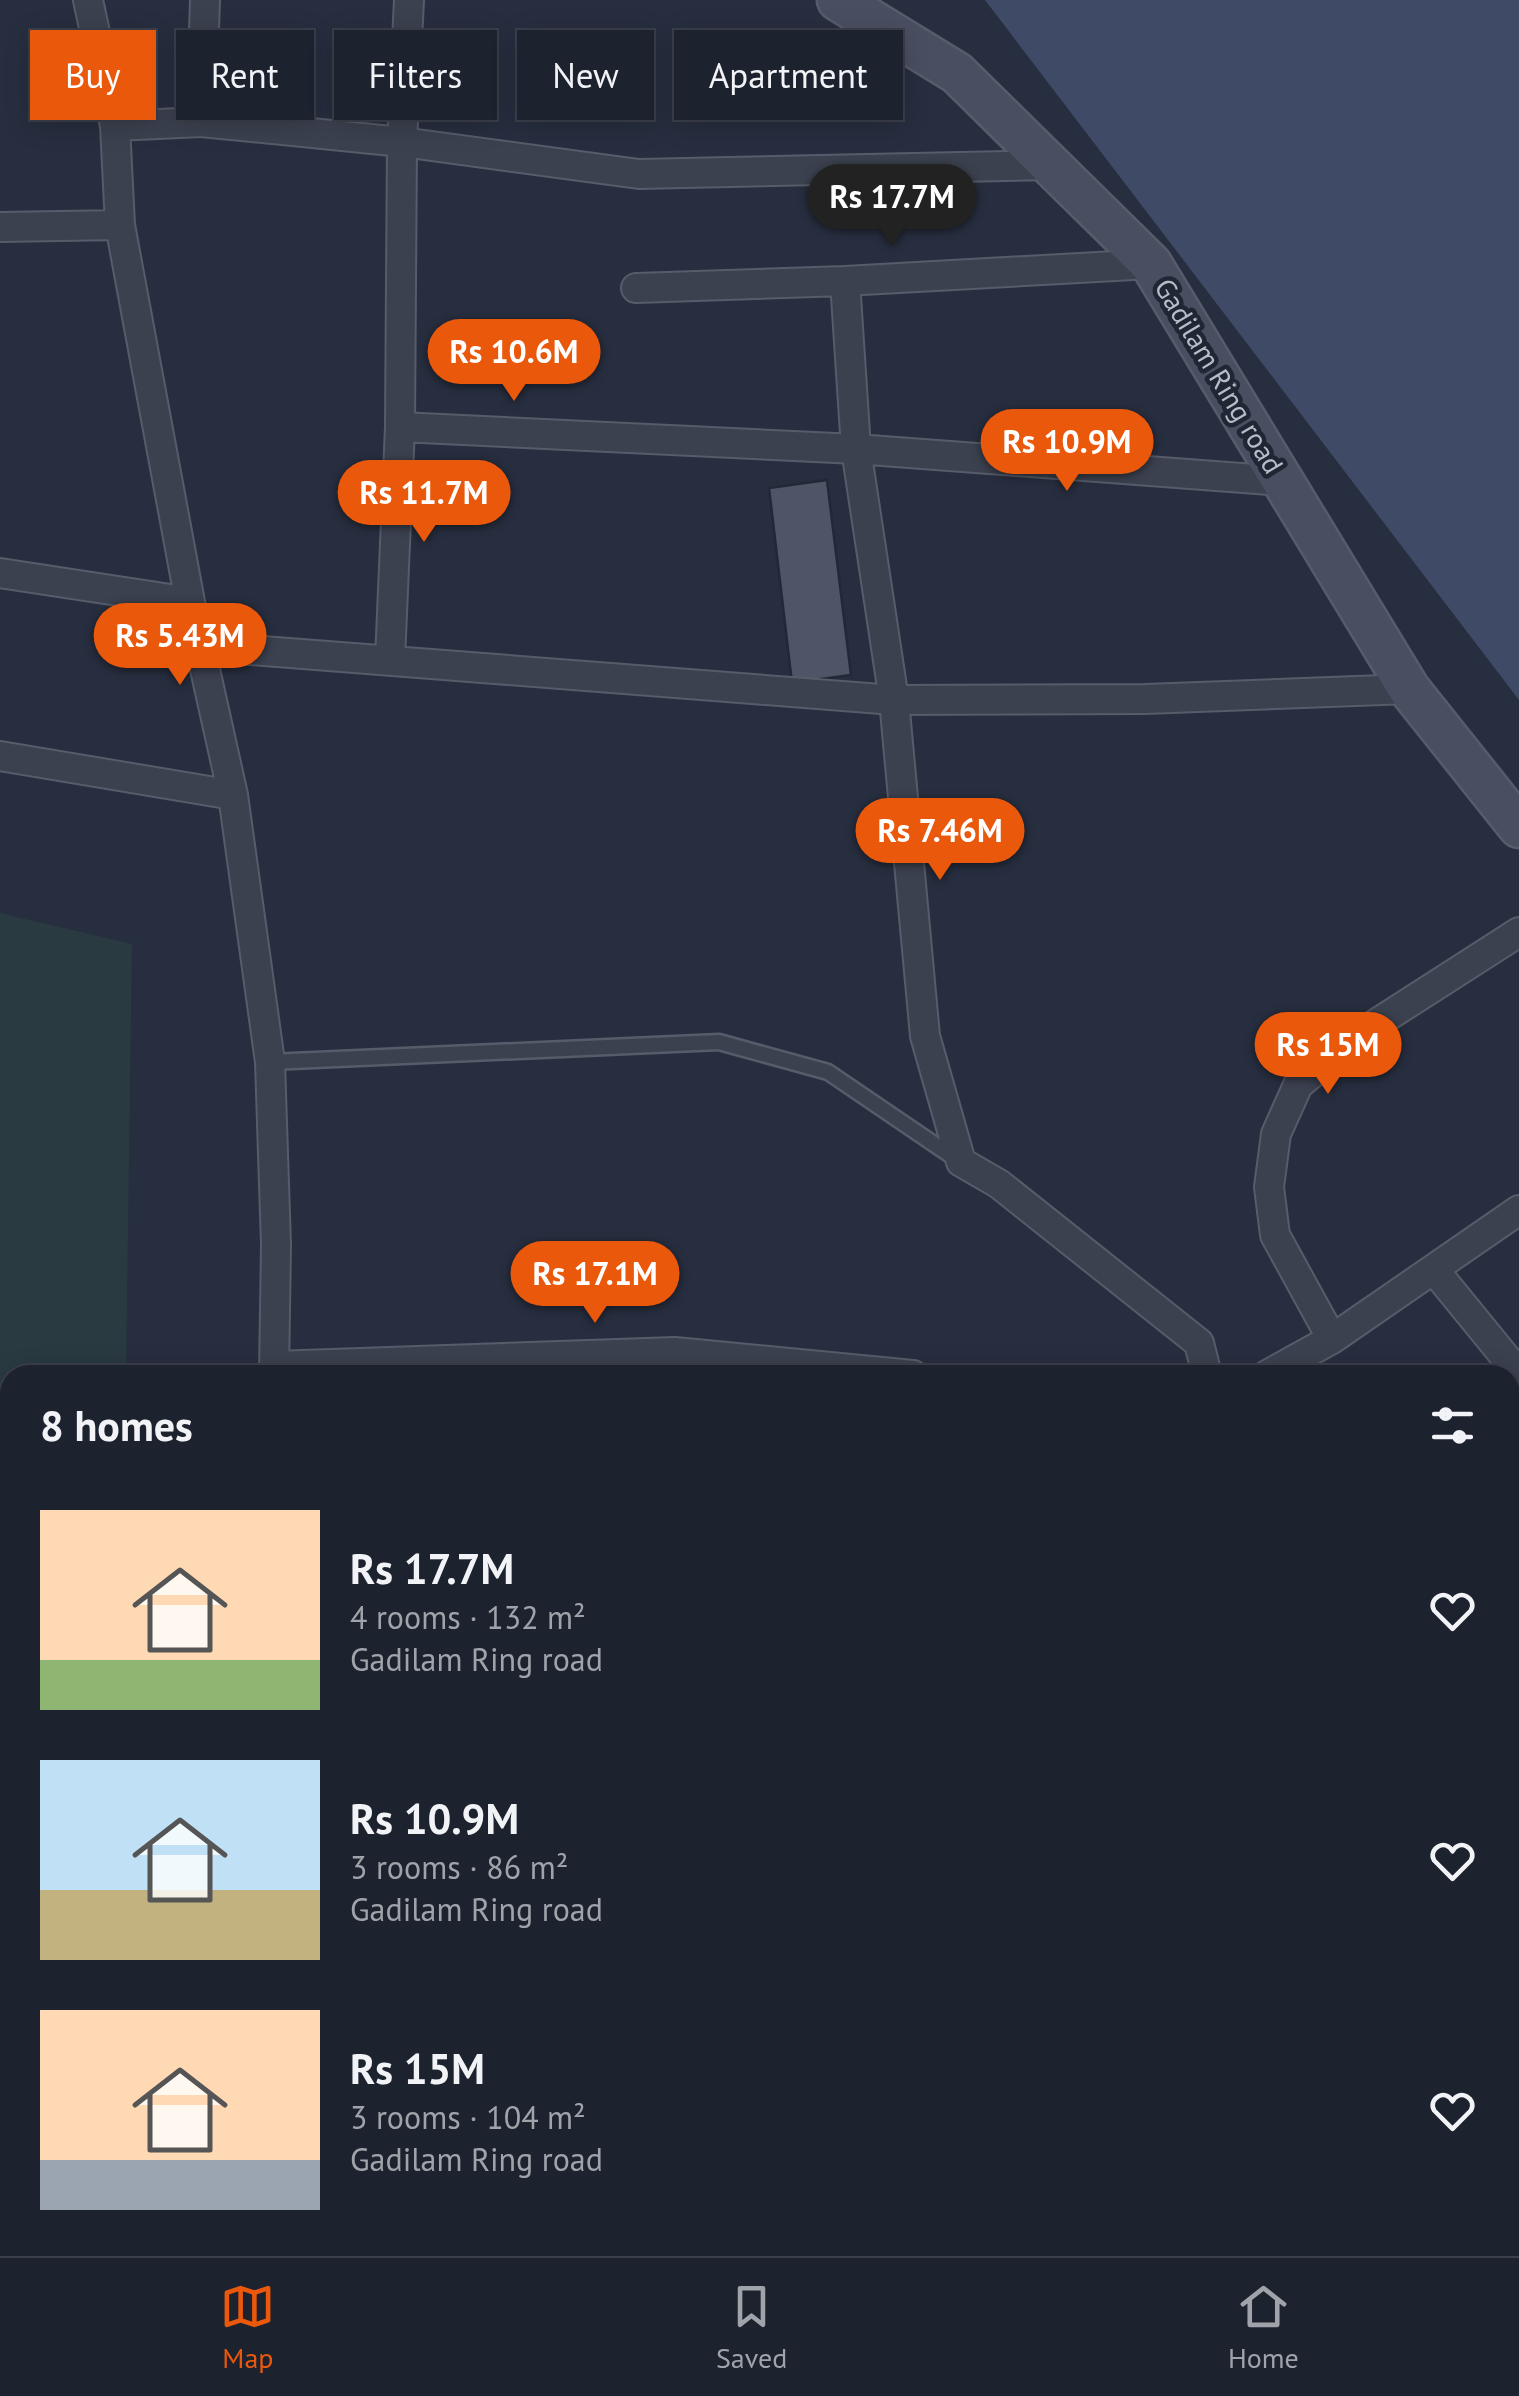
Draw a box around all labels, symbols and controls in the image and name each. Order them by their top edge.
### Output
chip: Buy [30,30,156,120]
chip: Rent [176,30,314,120]
chip: Filters [334,30,497,120]
chip: New [517,30,654,120]
chip: Apartment [674,30,903,120]
pin: Rs 17.7M [789,164,995,249]
text: Rs 17.7M [830,175,954,217]
street label: Gadilam Ring road [1147,271,1292,480]
pin: Rs 10.6M [411,319,617,404]
text: Rs 10.6M [450,330,578,372]
pin: Rs 10.9M [964,409,1170,494]
text: Rs 10.9M [1003,420,1131,462]
pin: Rs 11.7M [321,460,527,545]
text: Rs 11.7M [360,471,488,513]
pin: Rs 5.43M [77,603,283,688]
text: Rs 5.43M [116,614,244,656]
pin: Rs 7.46M [837,798,1043,883]
text: Rs 7.46M [878,809,1002,851]
pin: Rs 15M [1247,1012,1409,1097]
text: Rs 15M [1277,1023,1379,1065]
pin: Rs 17.1M [492,1241,698,1326]
text: Rs 17.1M [533,1252,657,1294]
text: 8 homes [40,1398,193,1453]
icon: filters [1425,1398,1480,1453]
text: Rs 17.7M [350,1541,514,1596]
icon: home [120,1550,240,1670]
icon: heart [1425,1583,1480,1638]
text: 4 rooms · 132 m² [350,1596,586,1638]
text: Gadilam Ring road [350,1638,603,1680]
text: Rs 10.9M [350,1791,519,1846]
icon: home [120,1800,240,1920]
icon: heart [1425,1833,1480,1888]
text: 3 rooms · 86 m² [350,1846,568,1888]
text: Gadilam Ring road [350,1888,603,1930]
text: Rs 15M [350,2041,485,2096]
icon: home [120,2050,240,2170]
icon: heart [1425,2083,1480,2138]
text: 3 rooms · 104 m² [350,2096,586,2138]
text: Gadilam Ring road [350,2138,603,2180]
tab: Map [220,2279,275,2376]
tab: Saved [716,2279,787,2376]
tab: Home [1228,2279,1299,2376]

